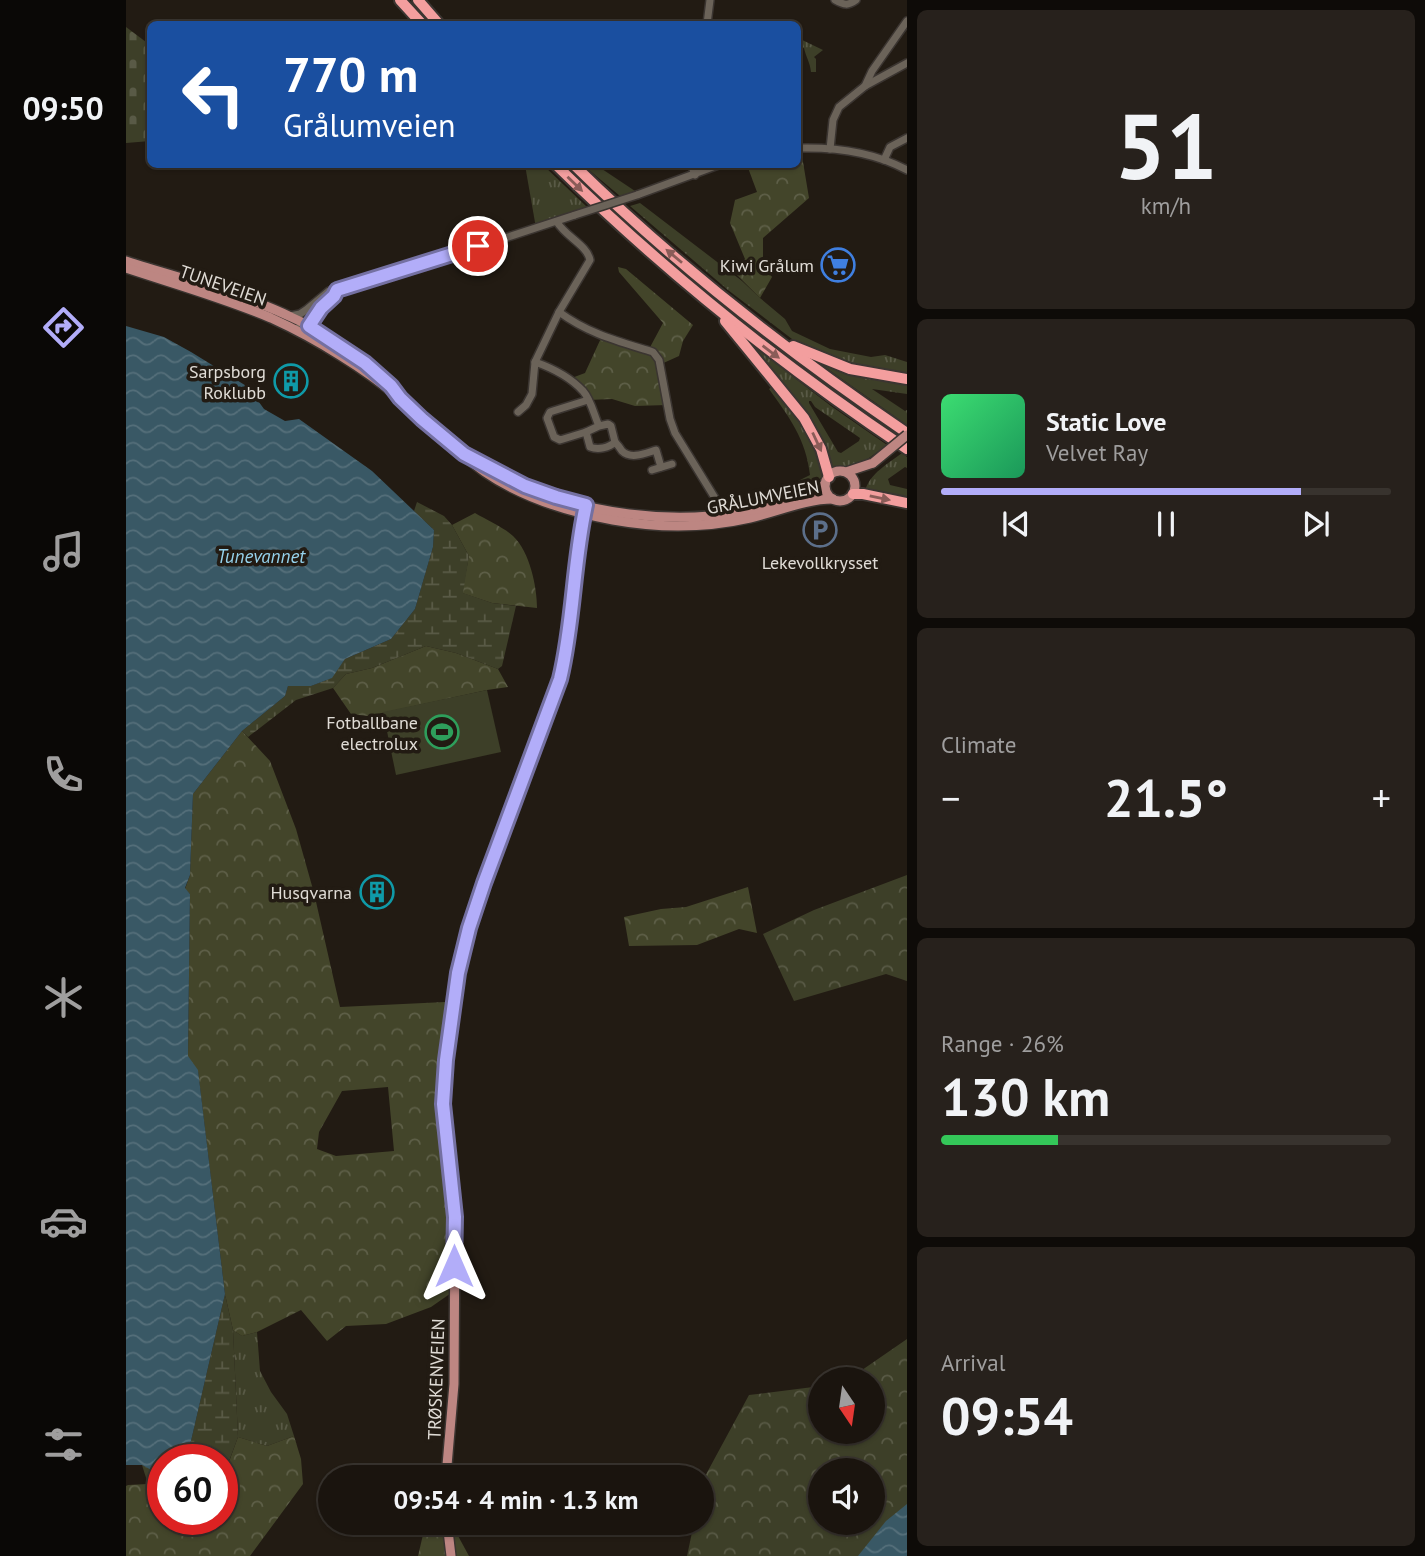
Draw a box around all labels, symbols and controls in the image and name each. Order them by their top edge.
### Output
text: 770 m [283,42,418,106]
icon: left [168,49,259,140]
text: 51 [1114,86,1218,204]
text: 09:50 [22,87,104,129]
text: Grålumveien [283,104,456,146]
one-way arrow [566,176,583,192]
text: km/h [1141,191,1191,220]
pin [448,216,508,276]
icon: arrive [459,227,497,265]
supermarket icon: Kiwi Grålum [819,246,857,284]
one-way arrow [665,248,683,264]
place label: Kiwi Grålum [720,254,814,277]
street label: TUNEVEIEN [177,259,269,311]
icon: directions [39,303,88,352]
one-way arrow [762,344,780,358]
place label: Sarpsborg Roklubb [189,360,266,404]
building icon: Sarpsborg Roklubb [272,362,310,400]
text: Static Love [1046,405,1167,438]
one-way arrow [811,432,823,452]
text: Velvet Ray [1046,438,1148,467]
street label: GRÅLUMVEIEN [705,475,821,519]
one-way arrow [869,492,891,503]
icon: previous [997,505,1035,543]
icon: pause [1147,505,1185,543]
icon: next [1297,505,1335,543]
parking icon: Lekevollkrysset [801,511,839,549]
icon: music [39,527,88,576]
water label: Tunevannet [217,544,306,568]
place label: Lekevollkrysset [762,551,878,574]
place label: Fotballbane electrolux [326,711,418,755]
sports icon: Fotballbane electrolux [423,713,461,751]
text: Climate [941,730,1016,759]
icon: phone [39,750,88,799]
text: 21.5° [1104,764,1228,831]
text: − [941,773,960,822]
text: + [1372,773,1391,822]
building icon: Husqvarna [358,873,396,911]
place label: Husqvarna [270,881,352,904]
icon: climate [39,973,88,1022]
text: Range · 26% [941,1029,1064,1058]
text: 130 km [941,1063,1110,1130]
icon: car [39,1197,88,1246]
position arrow [417,1229,491,1303]
street label: TRØSKENVEIEN [422,1318,450,1440]
text: Arrival [941,1348,1005,1377]
north arrow [808,1367,886,1444]
map controls [808,1367,885,1535]
text: 09:54 [941,1382,1073,1449]
icon: filters [39,1420,88,1469]
speed limit sign: 60 [147,1444,238,1535]
button: sound [808,1458,885,1535]
text: 09:54 · 4 min · 1.3 km [394,1483,639,1516]

